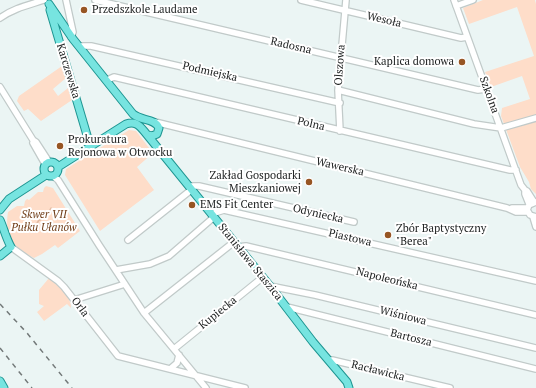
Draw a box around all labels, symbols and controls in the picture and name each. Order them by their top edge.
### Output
place label: Przedszkole Laudame [92,3,198,17]
marker: Przedszkole Laudame [79,5,89,15]
street label: Wesoła [365,10,403,30]
street label: Radosna [269,35,313,57]
street label: Karczewska [53,42,83,100]
street label: Olszowa [332,44,348,86]
place label: Kaplica domowa [374,55,454,69]
marker: Kaplica domowa [457,57,467,67]
street label: Podmiejska [181,59,239,85]
street label: Szkolna [476,75,502,115]
street label: Polna [296,114,326,134]
place label: Prokuratura Rejonowa w Otwocku [68,133,172,159]
marker: Prokuratura Rejonowa w Otwocku [55,141,65,151]
street label: Wawerska [315,155,365,179]
place label: Zakład Gospodarki Mieszkaniowej [210,169,301,195]
marker: Zakład Gospodarki Mieszkaniowej [304,177,314,187]
place label: EMS Fit Center [200,198,273,212]
marker: EMS Fit Center [187,200,197,210]
street label: Odyniecka [291,202,345,226]
park label: Skwer VII Pułku Ułanów [11,208,77,234]
street label: Stanisława Staszica [215,221,285,303]
place label: Zbór Baptystyczny "Berea" [396,222,486,248]
street label: Piastowa [327,227,373,249]
marker: Zbór Baptystyczny "Berea" [383,230,393,240]
street label: Napoleońska [355,265,419,293]
street label: Kupiecka [196,294,240,332]
street label: Orla [68,295,92,319]
street label: Wiśniowa [378,304,428,328]
street label: Bartosza [389,326,433,350]
street label: Racławicka [350,358,406,384]

